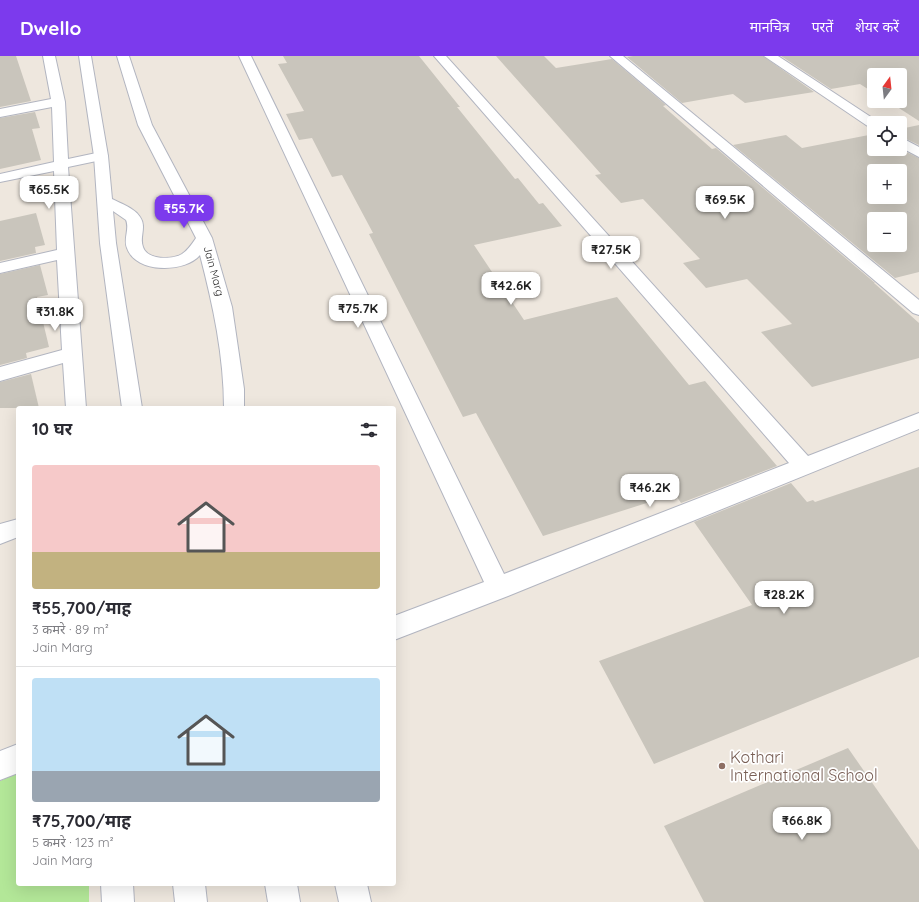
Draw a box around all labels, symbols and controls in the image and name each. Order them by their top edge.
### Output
text: Dwello [20,16,81,40]
text: मानचित्र [750,18,790,36]
text: परतें [812,18,833,36]
text: शेयर करें [855,18,899,36]
north arrow [867,68,907,108]
map controls [867,68,907,252]
button: locate [867,116,907,156]
button: + [867,164,907,204]
pin: ₹65.5K [16,176,82,210]
text: ₹65.5K [29,181,69,197]
pin: ₹69.5K [692,186,758,220]
text: ₹69.5K [705,191,745,207]
pin: ₹55.7K [151,195,217,229]
text: ₹55.7K [164,200,204,216]
button: − [867,212,907,252]
pin: ₹27.5K [578,236,644,270]
text: ₹27.5K [591,241,631,257]
street label: Jain Marg [201,244,227,298]
pin: ₹42.6K [478,272,544,306]
text: ₹42.6K [490,277,532,293]
pin: ₹75.7K [325,295,391,329]
pin: ₹31.8K [22,298,88,332]
text: ₹75.7K [338,300,378,316]
text: ₹31.8K [36,303,74,319]
text: 10 घर [32,418,72,439]
icon: filters [358,419,380,441]
pin: ₹46.2K [617,474,683,508]
text: ₹46.2K [629,479,671,495]
icon: home [170,491,242,563]
pin: ₹28.2K [751,581,817,615]
text: ₹28.2K [764,586,804,602]
text: ₹55,700/माह [32,597,131,618]
text: 3 कमरे · 89 m² [32,621,109,637]
text: Jain Marg [32,639,93,655]
icon: home [170,704,242,776]
place label: Kothari International School [730,747,878,785]
marker: Kothari International School [717,761,727,771]
pin: ₹66.8K [769,807,835,841]
text: ₹75,700/माह [32,810,131,831]
text: ₹66.8K [782,812,822,828]
text: 5 कमरे · 123 m² [32,834,114,850]
text: Jain Marg [32,852,93,868]

